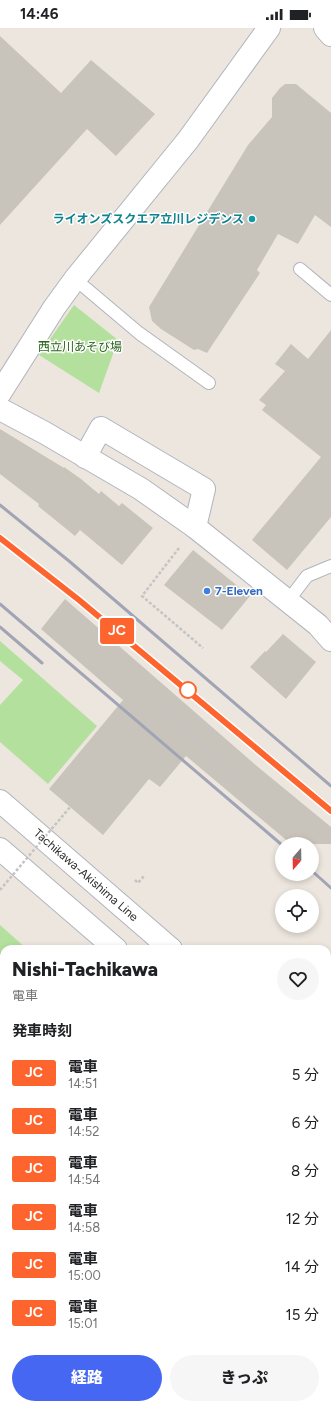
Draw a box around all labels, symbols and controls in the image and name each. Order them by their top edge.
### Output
text: 14:46 [20,5,59,23]
place label: ライオンズスクエア立川レジデンス [52,212,244,226]
marker: ライオンズスクエア立川レジデンス [247,214,257,224]
park label: 西立川あそび場 [38,340,122,354]
place label: 7-Eleven [215,584,263,598]
marker: 7-Eleven [202,586,212,596]
line badge: JC [99,618,135,644]
text: JC [108,622,126,639]
unlabelled marker [179,681,197,699]
street label: Tachikawa-Akishima Line [31,826,141,924]
north arrow [275,837,319,881]
map controls [275,837,319,933]
button: locate [275,889,319,933]
text: Nishi-Tachikawa [12,958,158,981]
button: heart [277,958,319,1000]
text: 電車 [12,988,38,1003]
text: 発車時刻 [12,1022,72,1040]
text: 電車 [68,1058,98,1076]
text: JC [25,1064,43,1081]
text: 5 分 [292,1066,319,1084]
text: 14:51 [68,1076,98,1091]
text: 電車 [68,1106,98,1124]
text: JC [25,1112,43,1129]
text: 6 分 [292,1114,319,1132]
text: 14:52 [68,1124,99,1139]
text: 電車 [68,1154,98,1172]
text: JC [25,1160,43,1177]
text: 8 分 [291,1162,319,1180]
text: 14:54 [68,1172,100,1187]
text: 電車 [68,1202,98,1220]
text: JC [25,1208,43,1225]
text: 12 分 [286,1210,319,1228]
text: 14:58 [68,1220,100,1235]
text: 電車 [68,1250,98,1268]
text: JC [25,1256,43,1273]
text: 14 分 [285,1258,319,1276]
text: 15:00 [68,1268,101,1283]
text: 電車 [68,1298,98,1316]
text: JC [25,1304,43,1321]
text: 15 分 [285,1306,319,1324]
text: 15:01 [68,1316,98,1331]
button: 経路 [12,1355,162,1401]
button: きっぷ [170,1355,319,1401]

